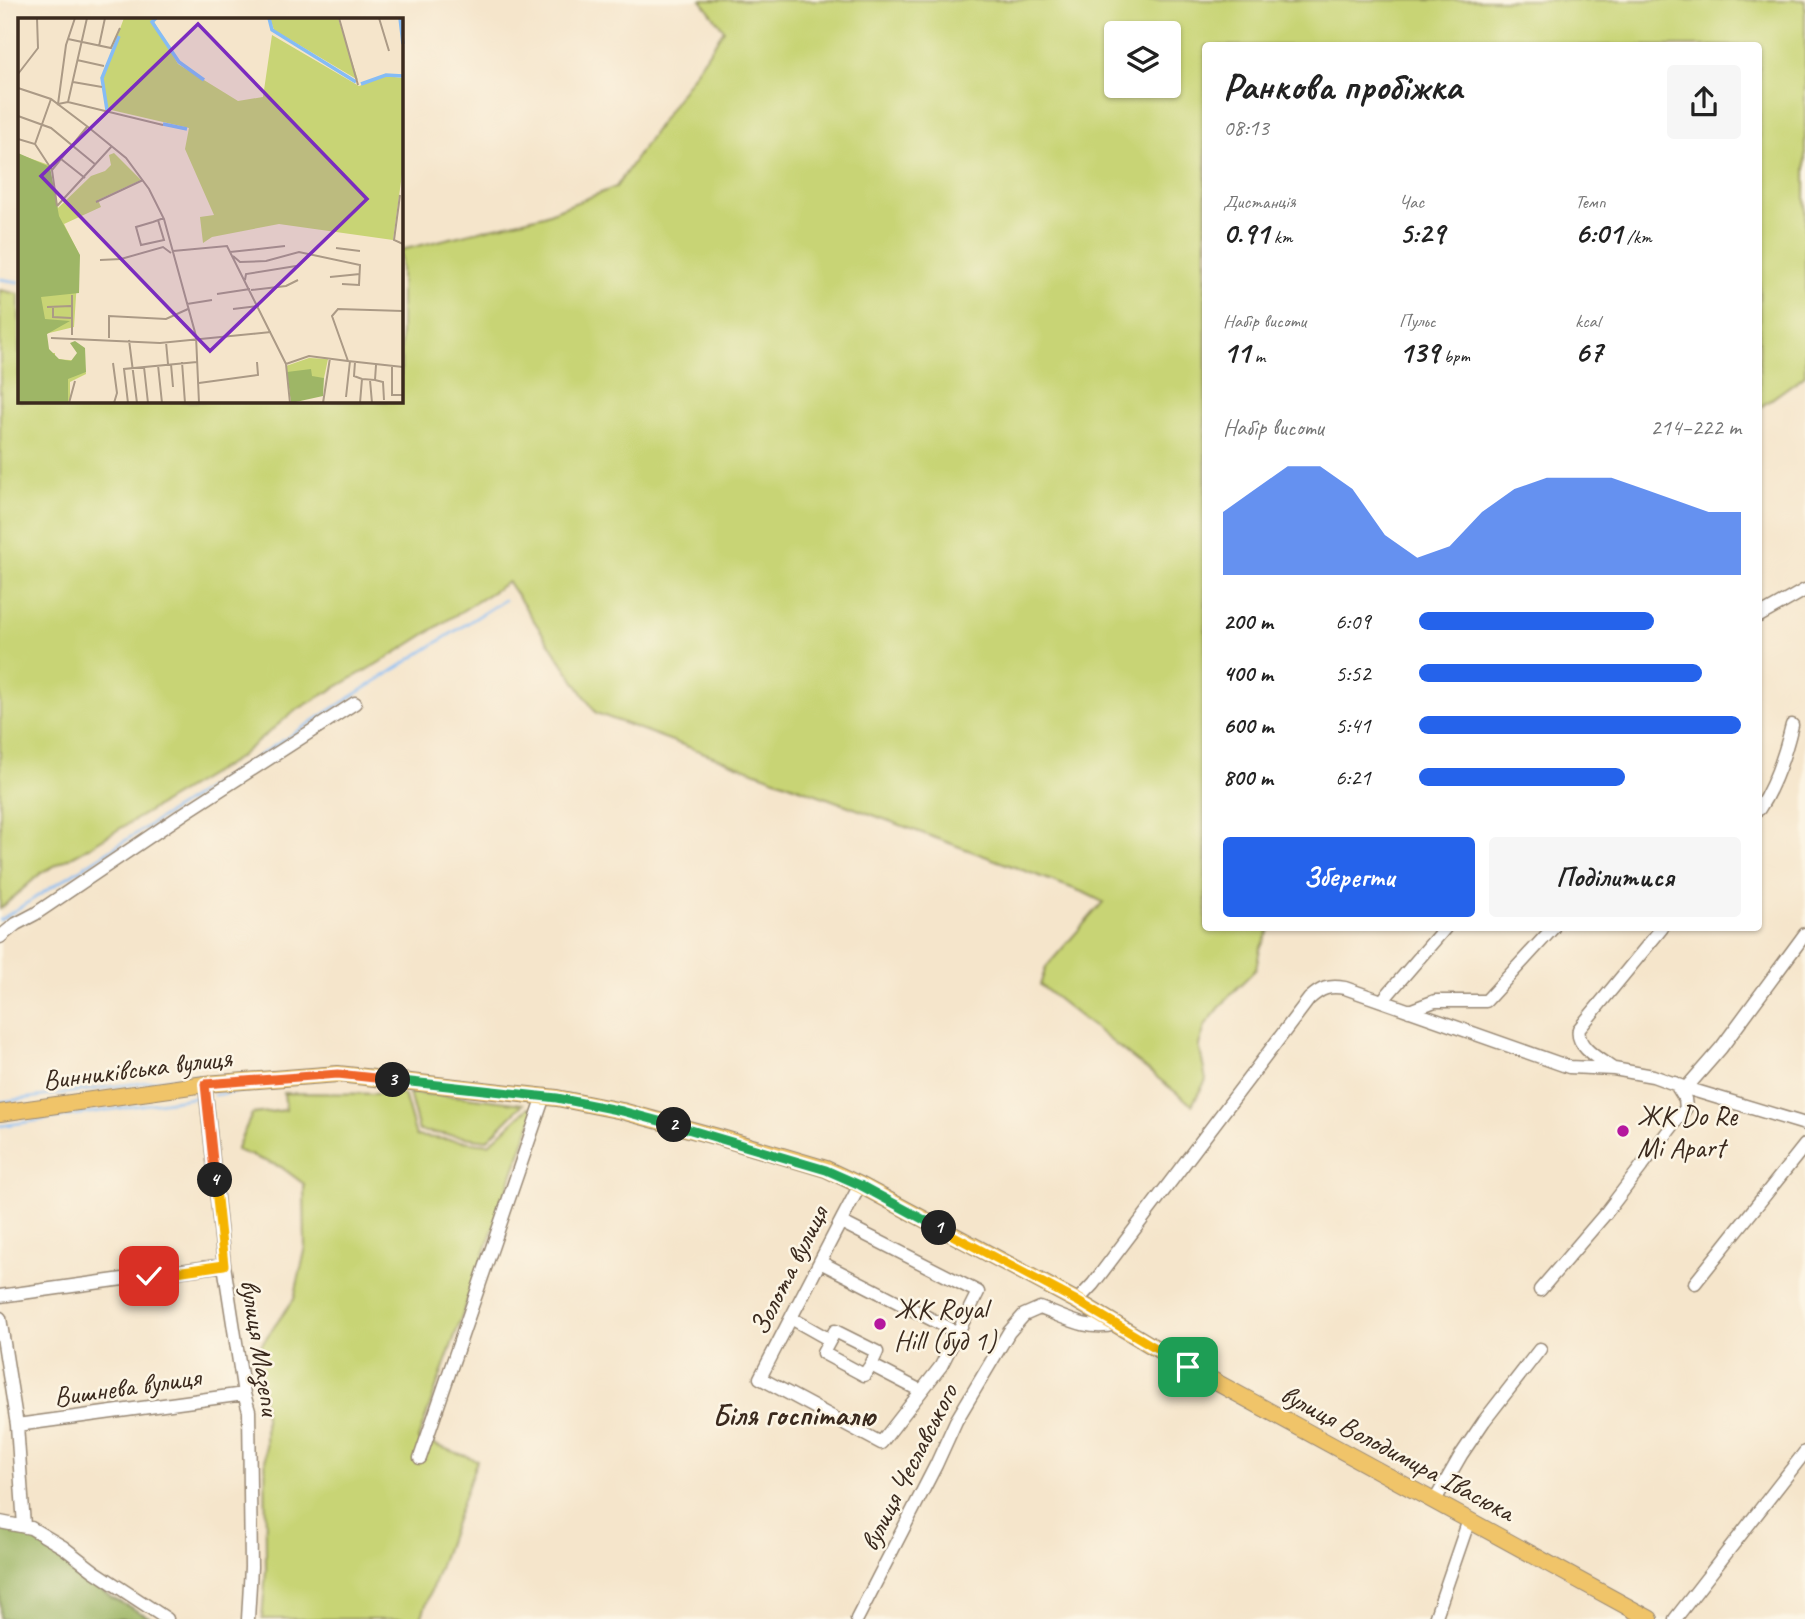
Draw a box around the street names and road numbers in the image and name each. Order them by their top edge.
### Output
street label: Винниківська вулиця [41,1039,234,1097]
street label: Золота вулиця [741,1198,837,1341]
street label: вулиця Мазепи [232,1277,289,1421]
street label: Вишнева вулиця [52,1359,205,1414]
street label: вулиця Чеславського [851,1376,966,1557]
street label: вулиця Володимира Івасюка [1275,1376,1523,1530]

